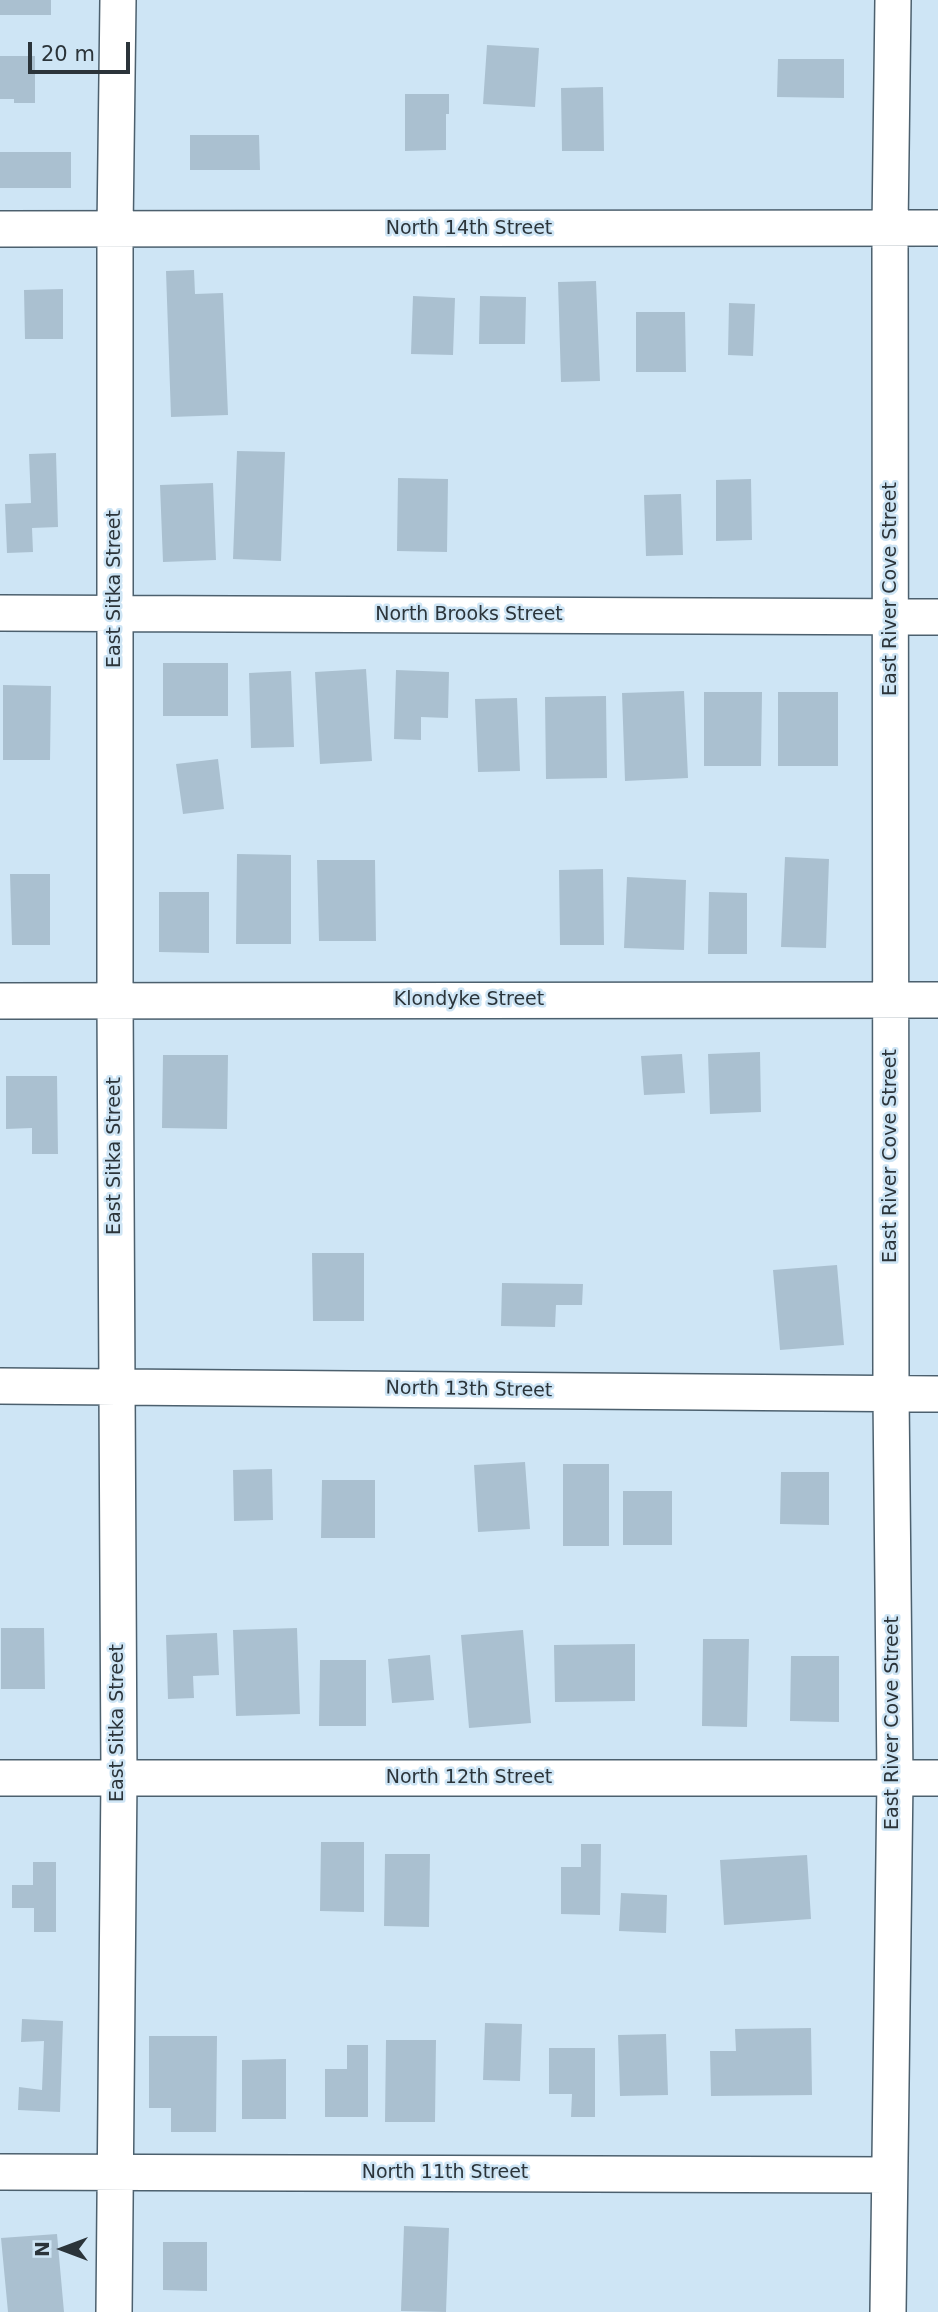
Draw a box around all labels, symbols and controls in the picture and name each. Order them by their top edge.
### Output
scale bar [32,28,133,72]
text: 20 m [41,42,95,66]
street label: North 14th Street [386,218,552,240]
street label: East River Cove Street [880,482,902,696]
street label: East Sitka Street [104,510,126,668]
street label: North Brooks Street [375,604,563,626]
street label: Klondyke Street [394,989,544,1011]
street label: East River Cove Street [880,1049,902,1263]
street label: East Sitka Street [104,1077,126,1235]
street label: North 13th Street [386,1377,552,1403]
street label: East River Cove Street [882,1616,904,1830]
street label: East Sitka Street [107,1644,129,1802]
street label: North 12th Street [386,1767,552,1789]
street label: North 11th Street [362,2162,528,2184]
north arrow [28,2214,98,2284]
text: N [31,2241,53,2257]

